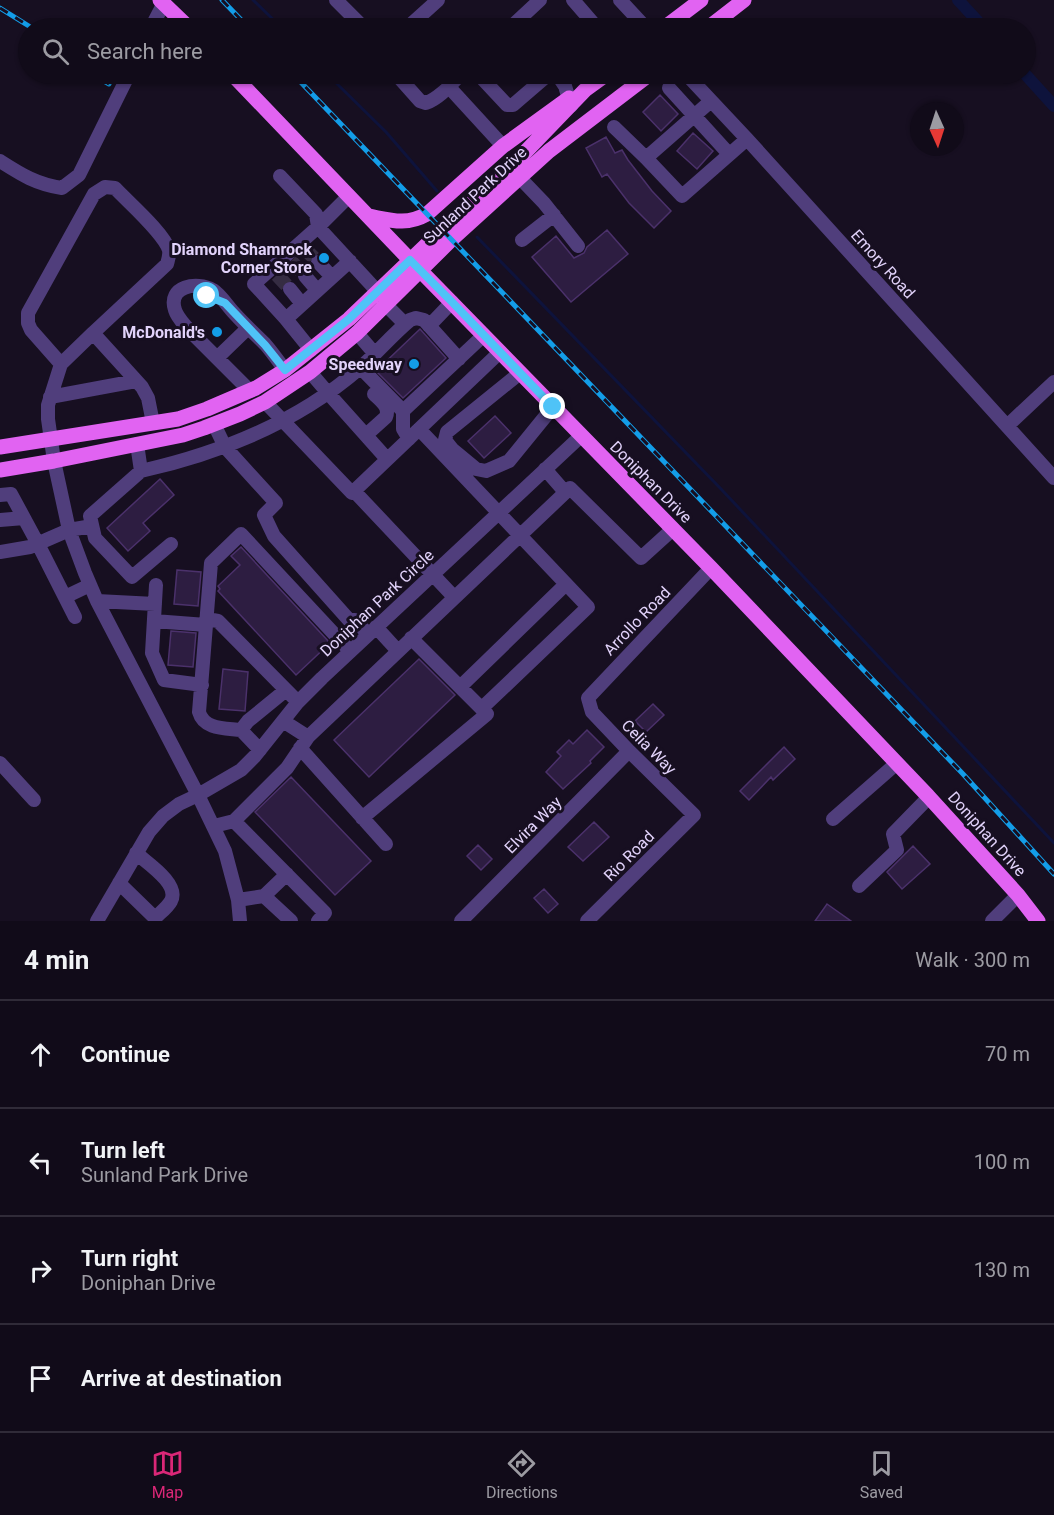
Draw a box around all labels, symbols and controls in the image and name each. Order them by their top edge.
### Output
search box [18,18,1036,84]
icon: search [39,35,72,68]
text: Search here [87,39,203,64]
north arrow [910,102,964,156]
street label: Sunland Park Drive [420,142,530,248]
street label: Emory Road [847,226,919,302]
place label: Diamond Shamrock Corner Store [171,240,312,277]
marker: Diamond Shamrock Corner Store [317,251,331,265]
route start [193,282,219,308]
place label: McDonald's [122,323,205,342]
marker: McDonald's [210,325,224,339]
place label: Speedway [329,355,403,374]
marker: Speedway [407,357,421,371]
route end [539,393,565,419]
street label: Doniphan Drive [606,437,696,527]
street label: Doniphan Park Circle [316,546,438,660]
street label: Arrollo Road [600,583,674,659]
street label: Celia Way [618,716,681,779]
street label: Doniphan Drive [944,788,1030,880]
street label: Elvira Way [501,792,566,857]
street label: Rio Road [600,827,658,885]
text: 4 min [24,945,89,975]
text: Walk · 300 m [915,948,1030,972]
icon: ahead [24,1038,57,1071]
text: Continue [81,1042,170,1067]
text: 70 m [985,1042,1030,1066]
text: Turn left [81,1138,165,1163]
icon: left [24,1146,57,1179]
text: 100 m [974,1150,1030,1174]
text: Sunland Park Drive [81,1163,248,1187]
text: Turn right [81,1246,178,1271]
icon: right [24,1254,57,1287]
text: 130 m [974,1258,1030,1282]
text: Doniphan Drive [81,1271,216,1295]
icon: arrive [24,1362,57,1395]
text: Arrive at destination [81,1366,282,1391]
tab: Map [151,1447,184,1502]
tab: Directions [486,1447,558,1502]
tab: Saved [860,1447,903,1502]

